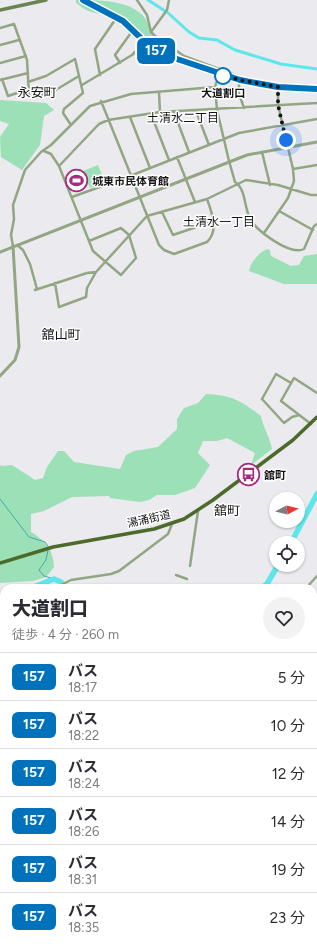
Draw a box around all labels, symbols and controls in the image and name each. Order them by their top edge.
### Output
line badge: 157 [133,38,179,64]
text: 157 [145,42,167,59]
marker: 大道割口 [214,67,232,85]
district label: 永安町 [17,85,57,100]
place label: 大道割口 [201,87,245,100]
district label: 土清水二丁目 [147,111,219,125]
your location [276,130,296,150]
sports icon: 城東市民体育館 [63,168,89,194]
place label: 城東市民体育館 [92,175,169,188]
district label: 土清水一丁目 [183,215,255,229]
district label: 舘山町 [41,327,81,342]
bus stop icon: 舘町 [236,462,262,488]
place label: 舘町 [264,469,286,482]
north arrow [269,492,305,528]
map controls [269,492,305,572]
district label: 舘町 [214,503,240,518]
street label: 湯涌街道 [126,508,172,530]
button: locate [269,536,305,572]
text: 大道割口 [12,597,88,620]
button: heart [263,597,305,639]
text: 徒歩 · 4 分 · 260 m [12,627,119,642]
text: バス [68,662,98,680]
text: 157 [23,668,45,685]
text: 5 分 [278,669,305,687]
text: 18:17 [68,680,97,695]
text: バス [68,710,98,728]
text: 157 [23,716,45,733]
text: 10 分 [270,717,305,735]
text: 18:22 [68,728,99,743]
text: バス [68,758,98,776]
text: 157 [23,764,45,781]
text: 12 分 [272,765,305,783]
text: 18:24 [68,776,100,791]
text: バス [68,806,98,824]
text: 157 [23,812,45,829]
text: 14 分 [271,813,305,831]
text: 18:26 [68,824,99,839]
text: バス [68,854,98,872]
text: 157 [23,860,45,877]
text: 19 分 [272,861,305,879]
text: 18:31 [68,872,97,887]
text: バス [68,902,98,920]
text: 157 [23,908,45,925]
text: 23 分 [270,909,305,927]
text: 18:35 [68,920,99,935]

